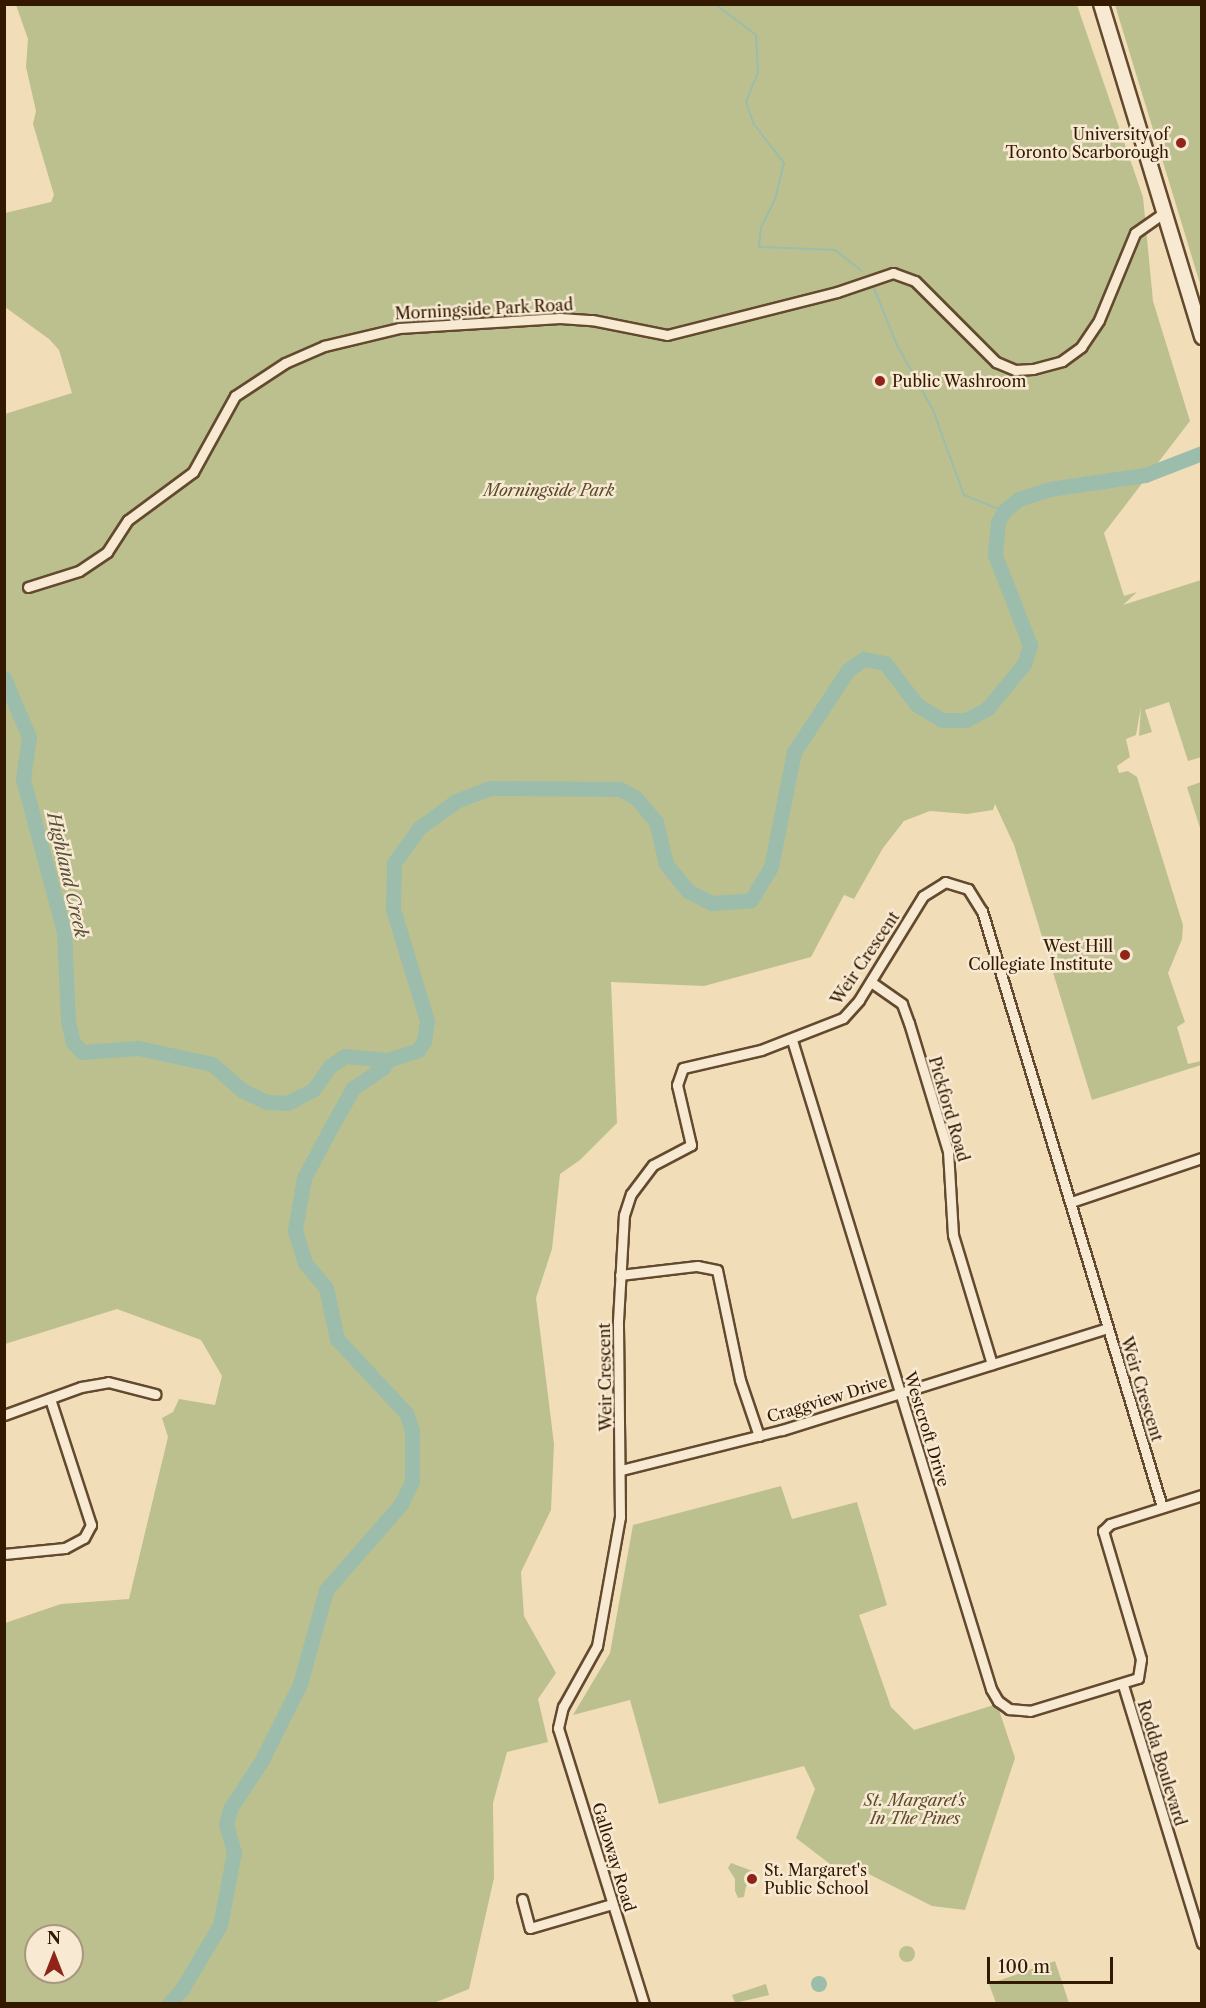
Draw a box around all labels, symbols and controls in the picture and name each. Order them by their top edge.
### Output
place label: University of Toronto Scarborough [1005,124,1169,162]
marker: University of Toronto Scarborough [1174,136,1188,150]
street label: Morningside Park Road [394,295,574,323]
place label: Public Washroom [892,371,1027,391]
marker: Public Washroom [873,374,887,388]
park label: Morningside Park [484,480,614,500]
water label: Highland Creek [42,810,92,940]
street label: Weir Crescent [827,908,903,1008]
place label: West Hill Collegiate Institute [968,936,1113,974]
marker: West Hill Collegiate Institute [1118,948,1132,962]
street label: Pickford Road [925,1054,973,1164]
street label: Weir Crescent [594,1322,616,1432]
street label: Weir Crescent [1117,1334,1167,1444]
street label: Westcroft Drive [900,1369,954,1489]
street label: Craggview Drive [764,1371,890,1427]
street label: Rodda Boulevard [1134,1698,1190,1828]
park label: St. Margaret's In The Pines [864,1790,966,1828]
street label: Galloway Road [588,1800,640,1914]
place label: St. Margaret's Public School [764,1860,869,1898]
marker: St. Margaret's Public School [745,1872,759,1886]
north arrow [24,1924,84,1984]
text: N [47,1928,61,1948]
scale bar [990,1945,1116,1983]
text: 100 m [998,1956,1050,1978]

